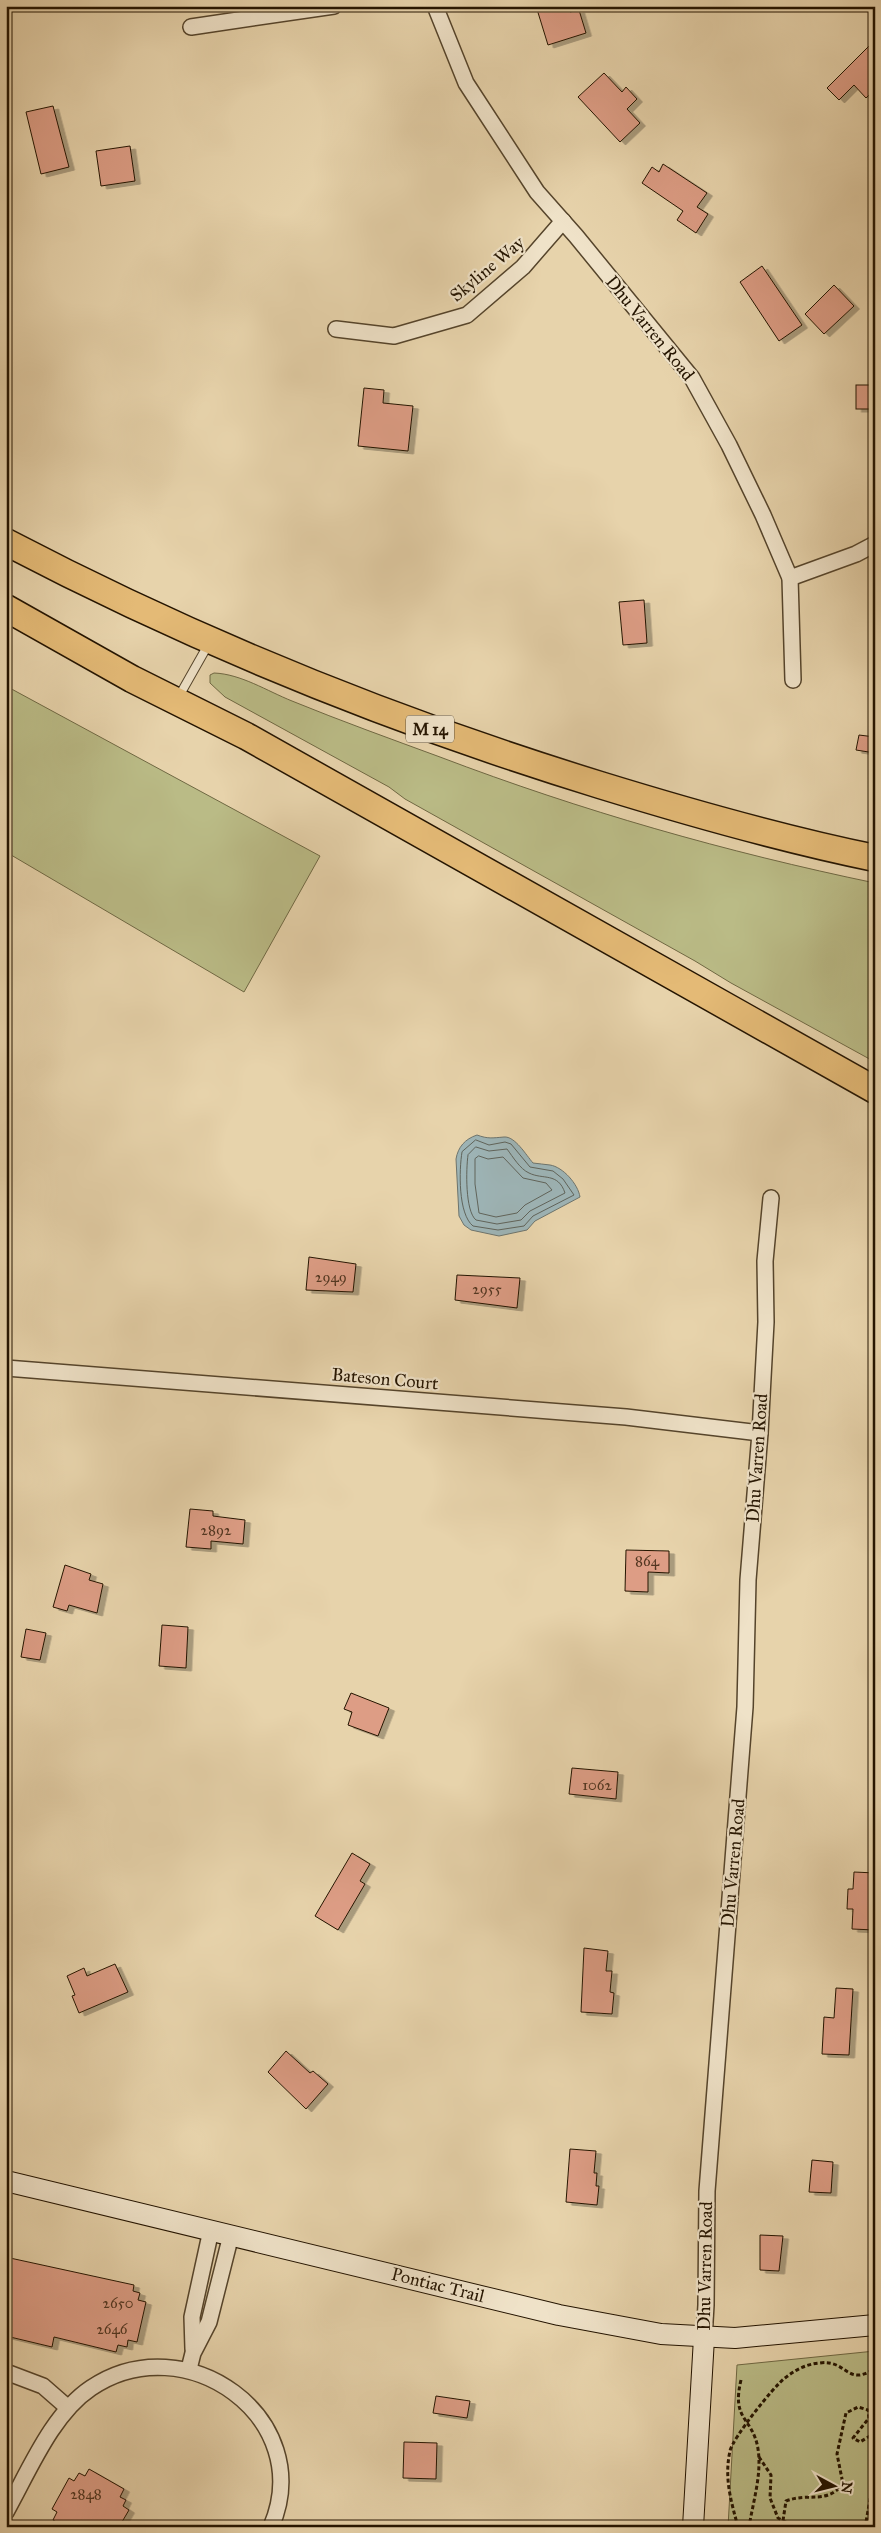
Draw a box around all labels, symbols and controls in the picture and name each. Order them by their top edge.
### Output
street label: Skyline Way [445,231,529,306]
street label: Dhu Varren Road [601,271,699,385]
road number: M 14 [406,716,454,742]
house number: 2949 [315,1268,347,1286]
house number: 2955 [472,1280,502,1298]
street label: Bateson Court [331,1363,440,1395]
street label: Dhu Varren Road [742,1393,772,1523]
house number: 2892 [201,1521,232,1539]
house number: 864 [635,1552,660,1570]
house number: 1062 [582,1776,612,1794]
street label: Dhu Varren Road [716,1798,750,1928]
street label: Dhu Varren Road [693,2201,717,2331]
street label: Pontiac Trail [389,2263,487,2307]
house number: 2650 [103,2294,133,2312]
house number: 2646 [96,2320,129,2338]
north arrow [808,2460,858,2510]
text: N [837,2481,856,2495]
house number: 2848 [70,2485,102,2503]

